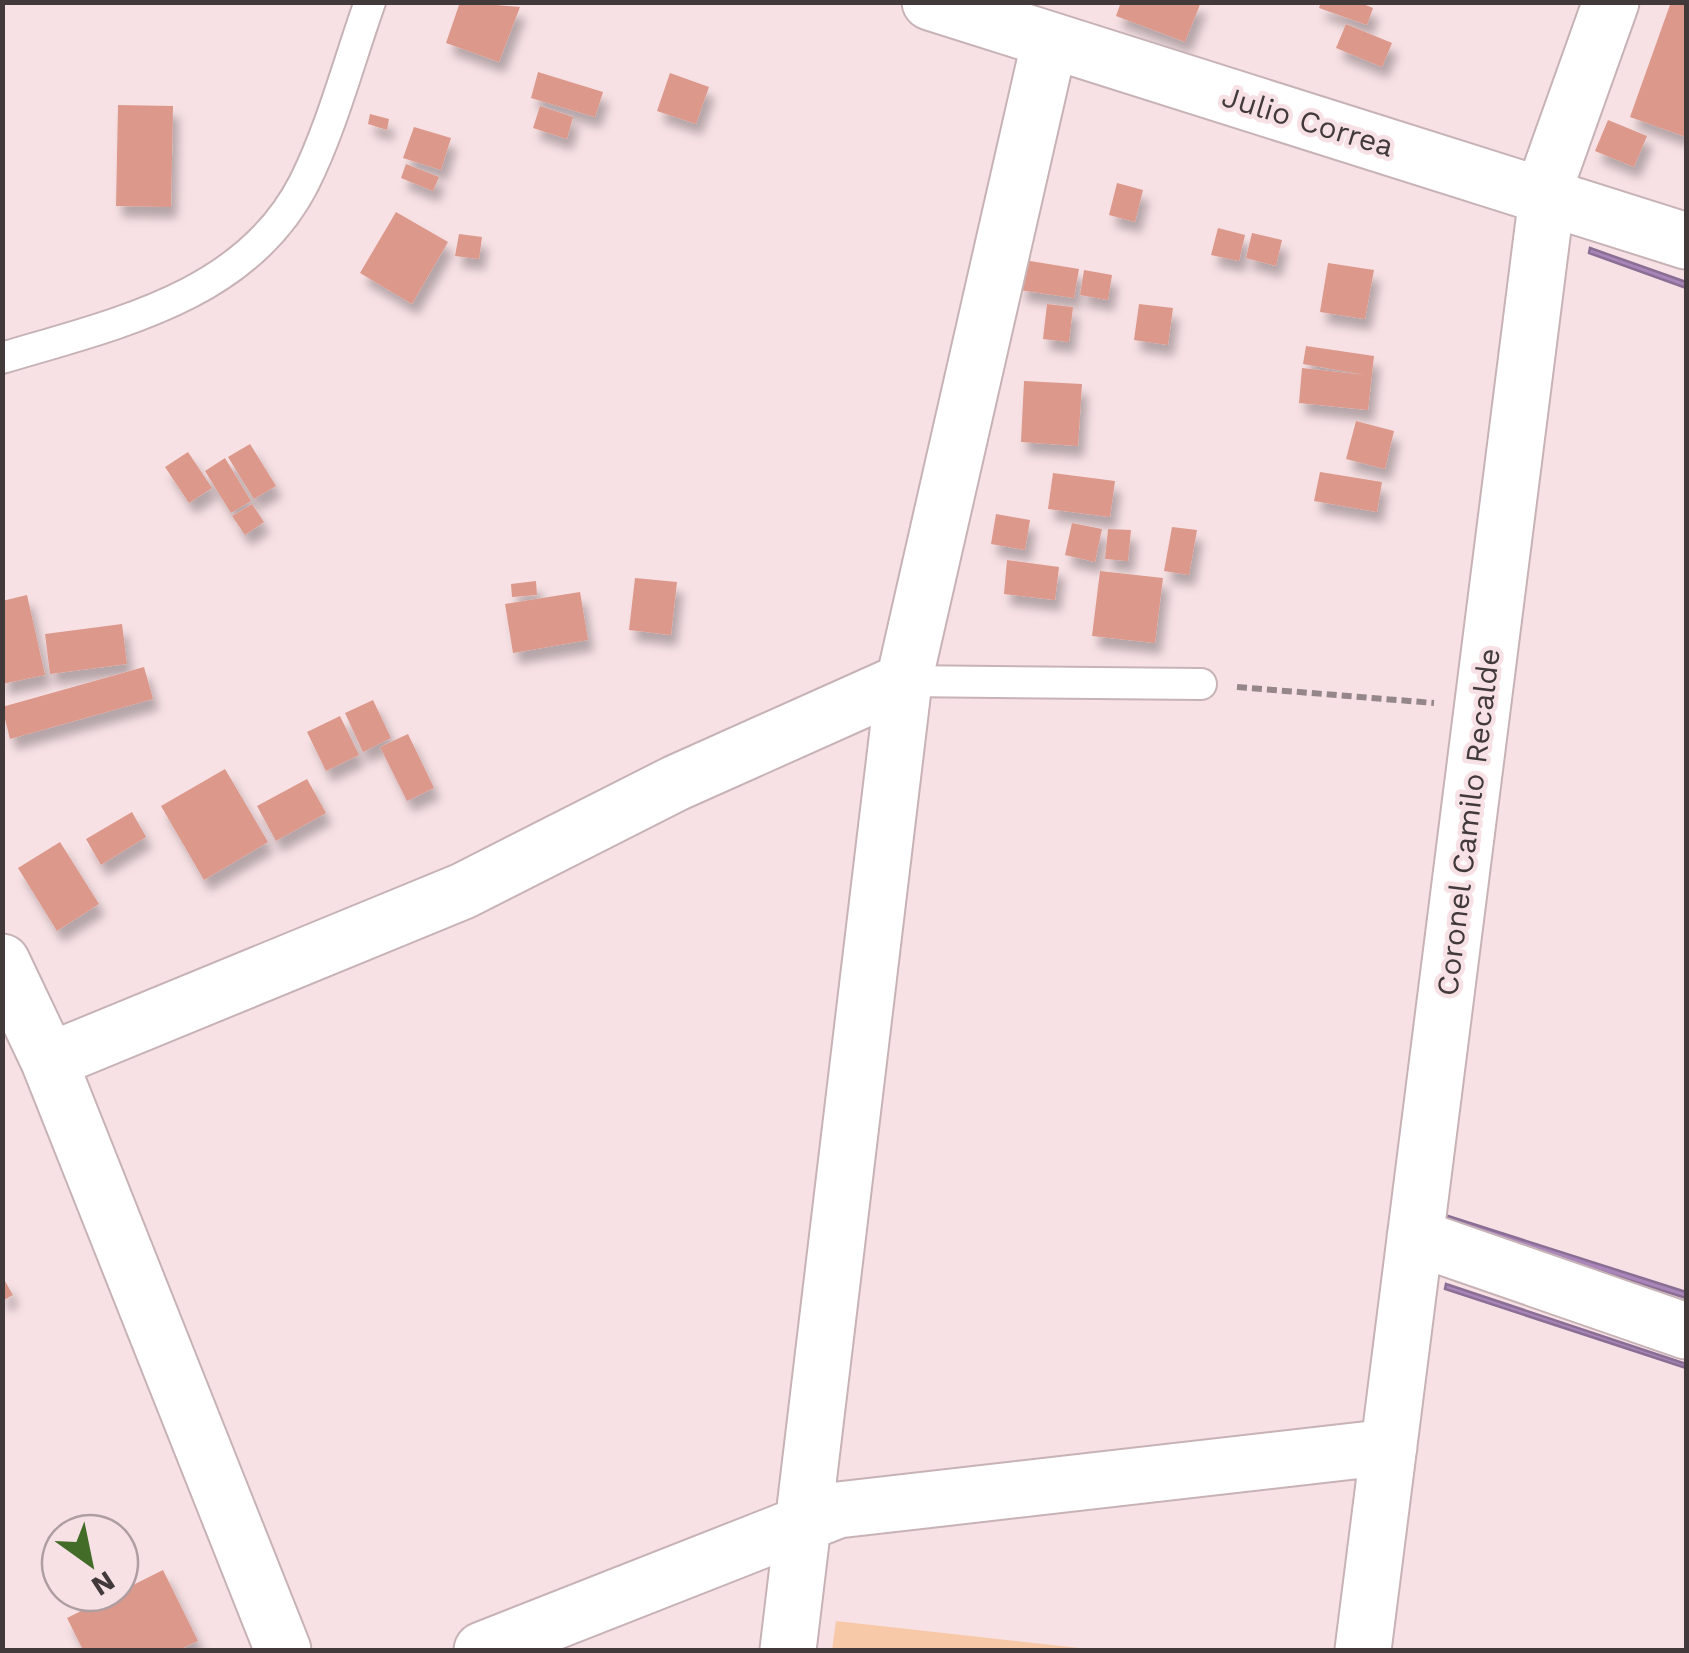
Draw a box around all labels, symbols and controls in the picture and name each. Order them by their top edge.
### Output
street label: Julio Correa [1218,78,1398,164]
street label: Coronel Camilo Recalde [1429,646,1507,998]
north arrow [40,1513,140,1613]
text: N [86,1564,121,1603]

